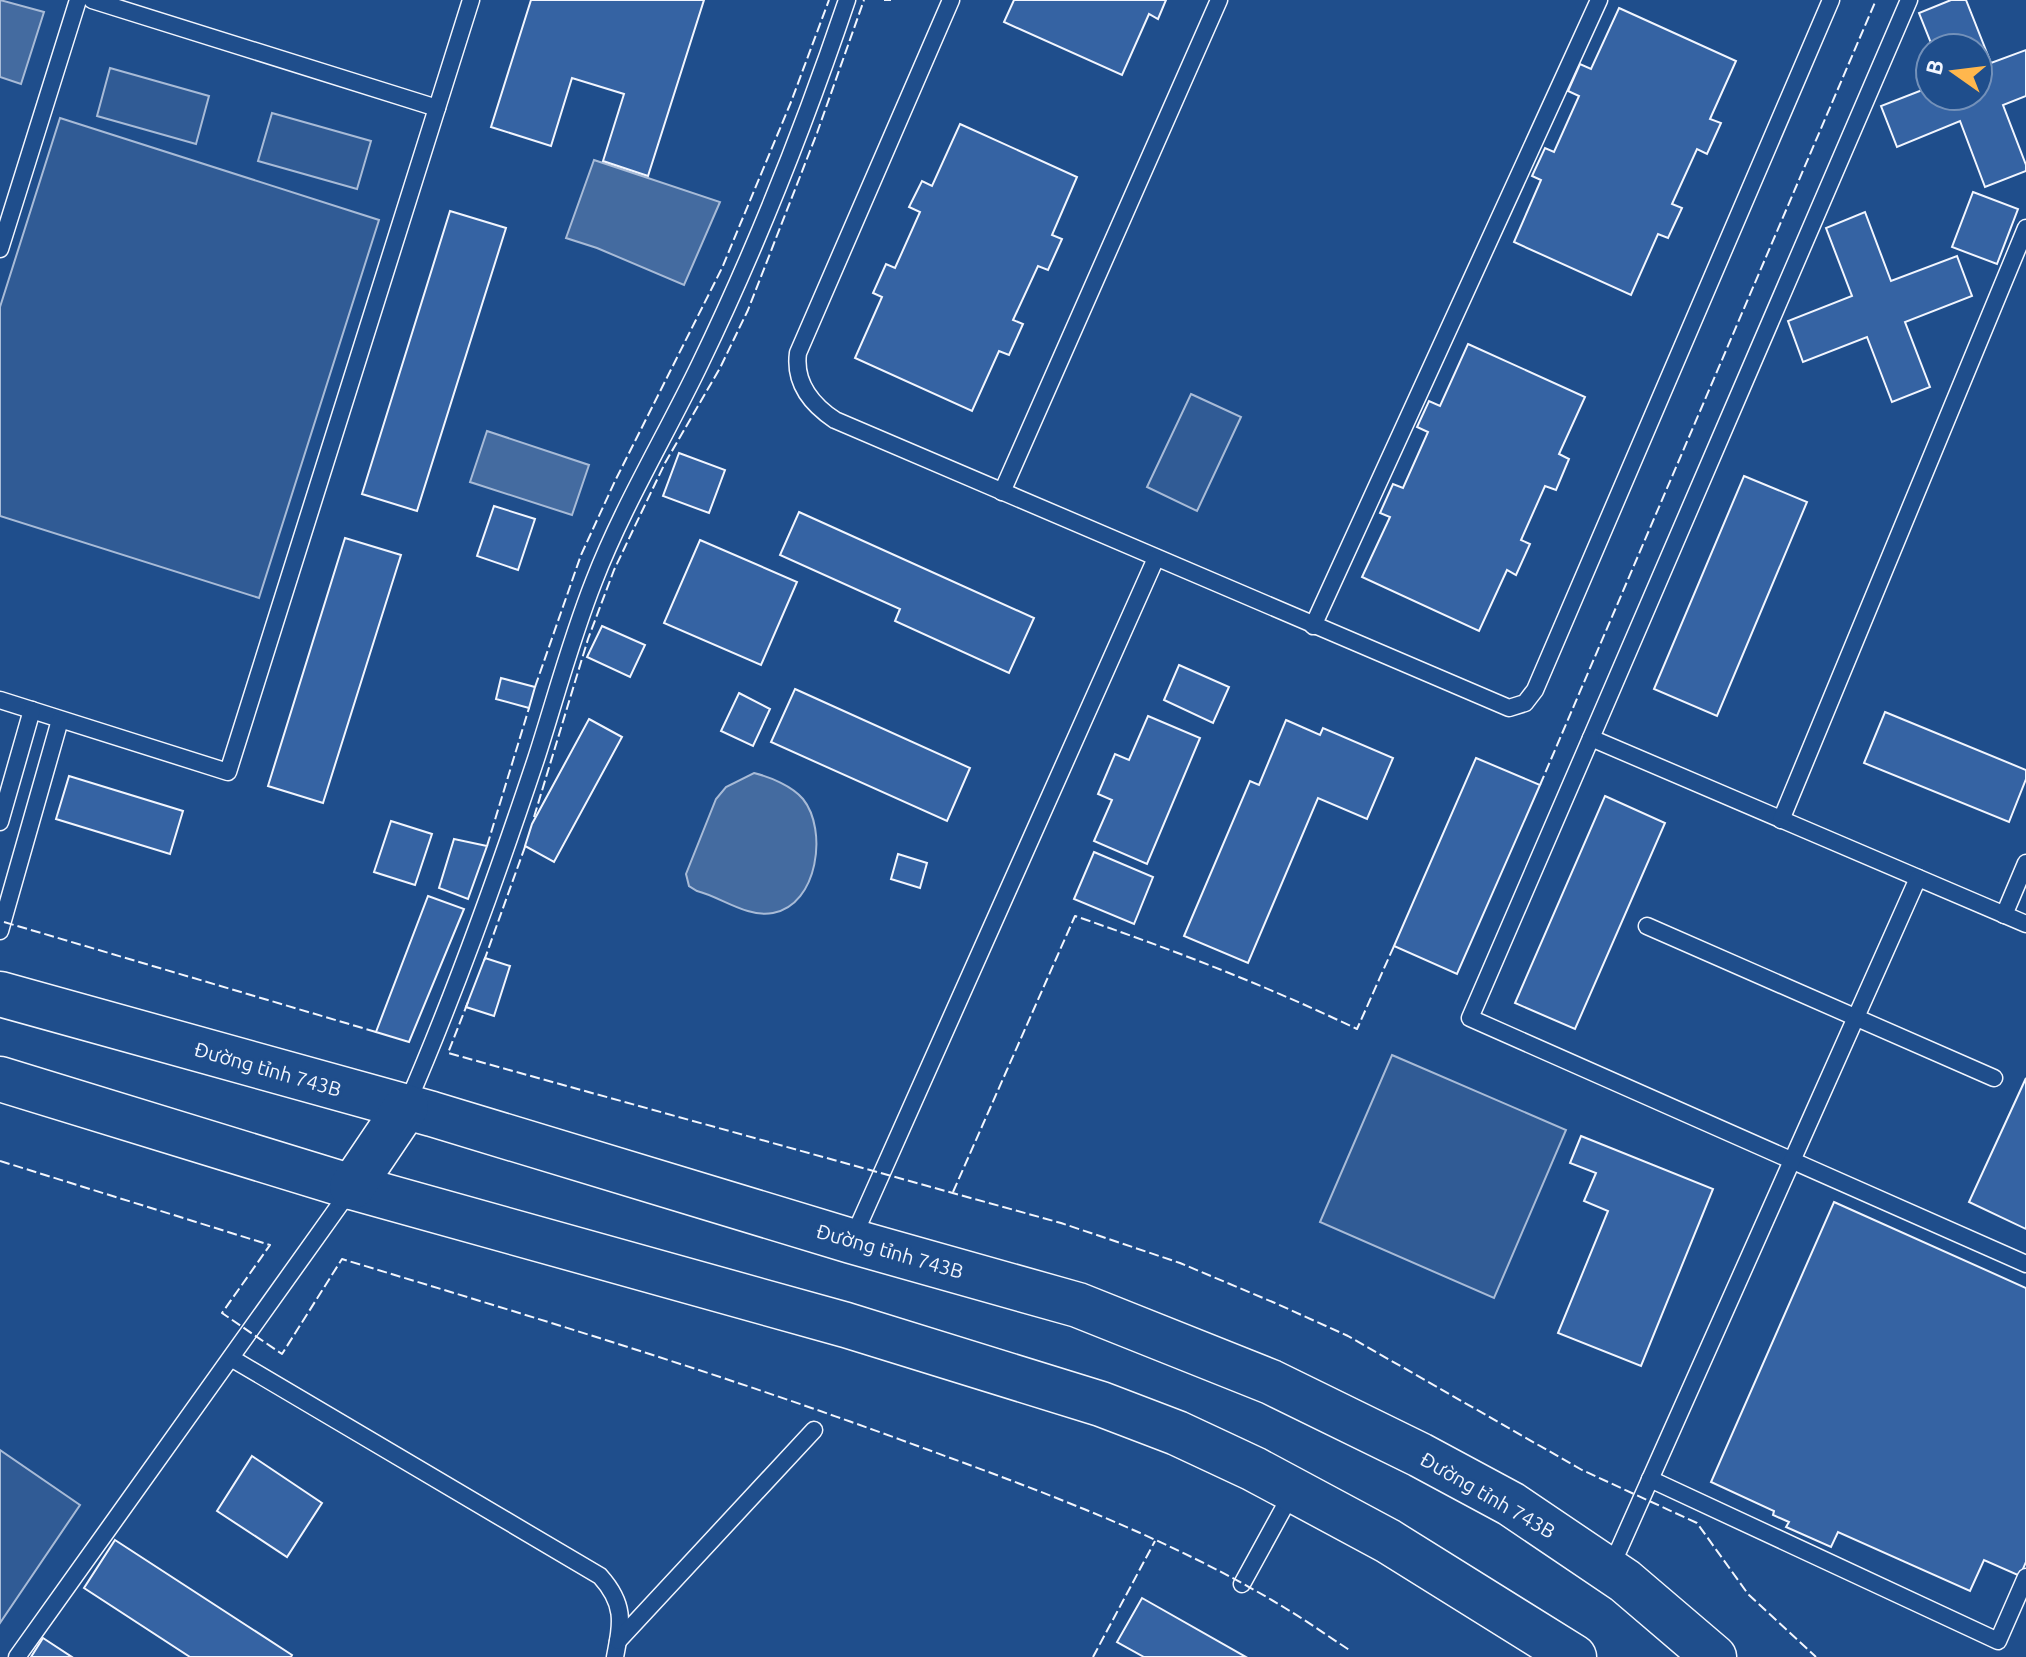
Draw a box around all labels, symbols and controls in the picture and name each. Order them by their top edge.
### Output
north arrow [1914,32,1994,112]
text: B [1920,57,1948,77]
street label: Đường tỉnh 743B [192,1037,344,1101]
street label: Đường tỉnh 743B [814,1219,966,1283]
street label: Đường tỉnh 743B [1417,1447,1559,1543]

